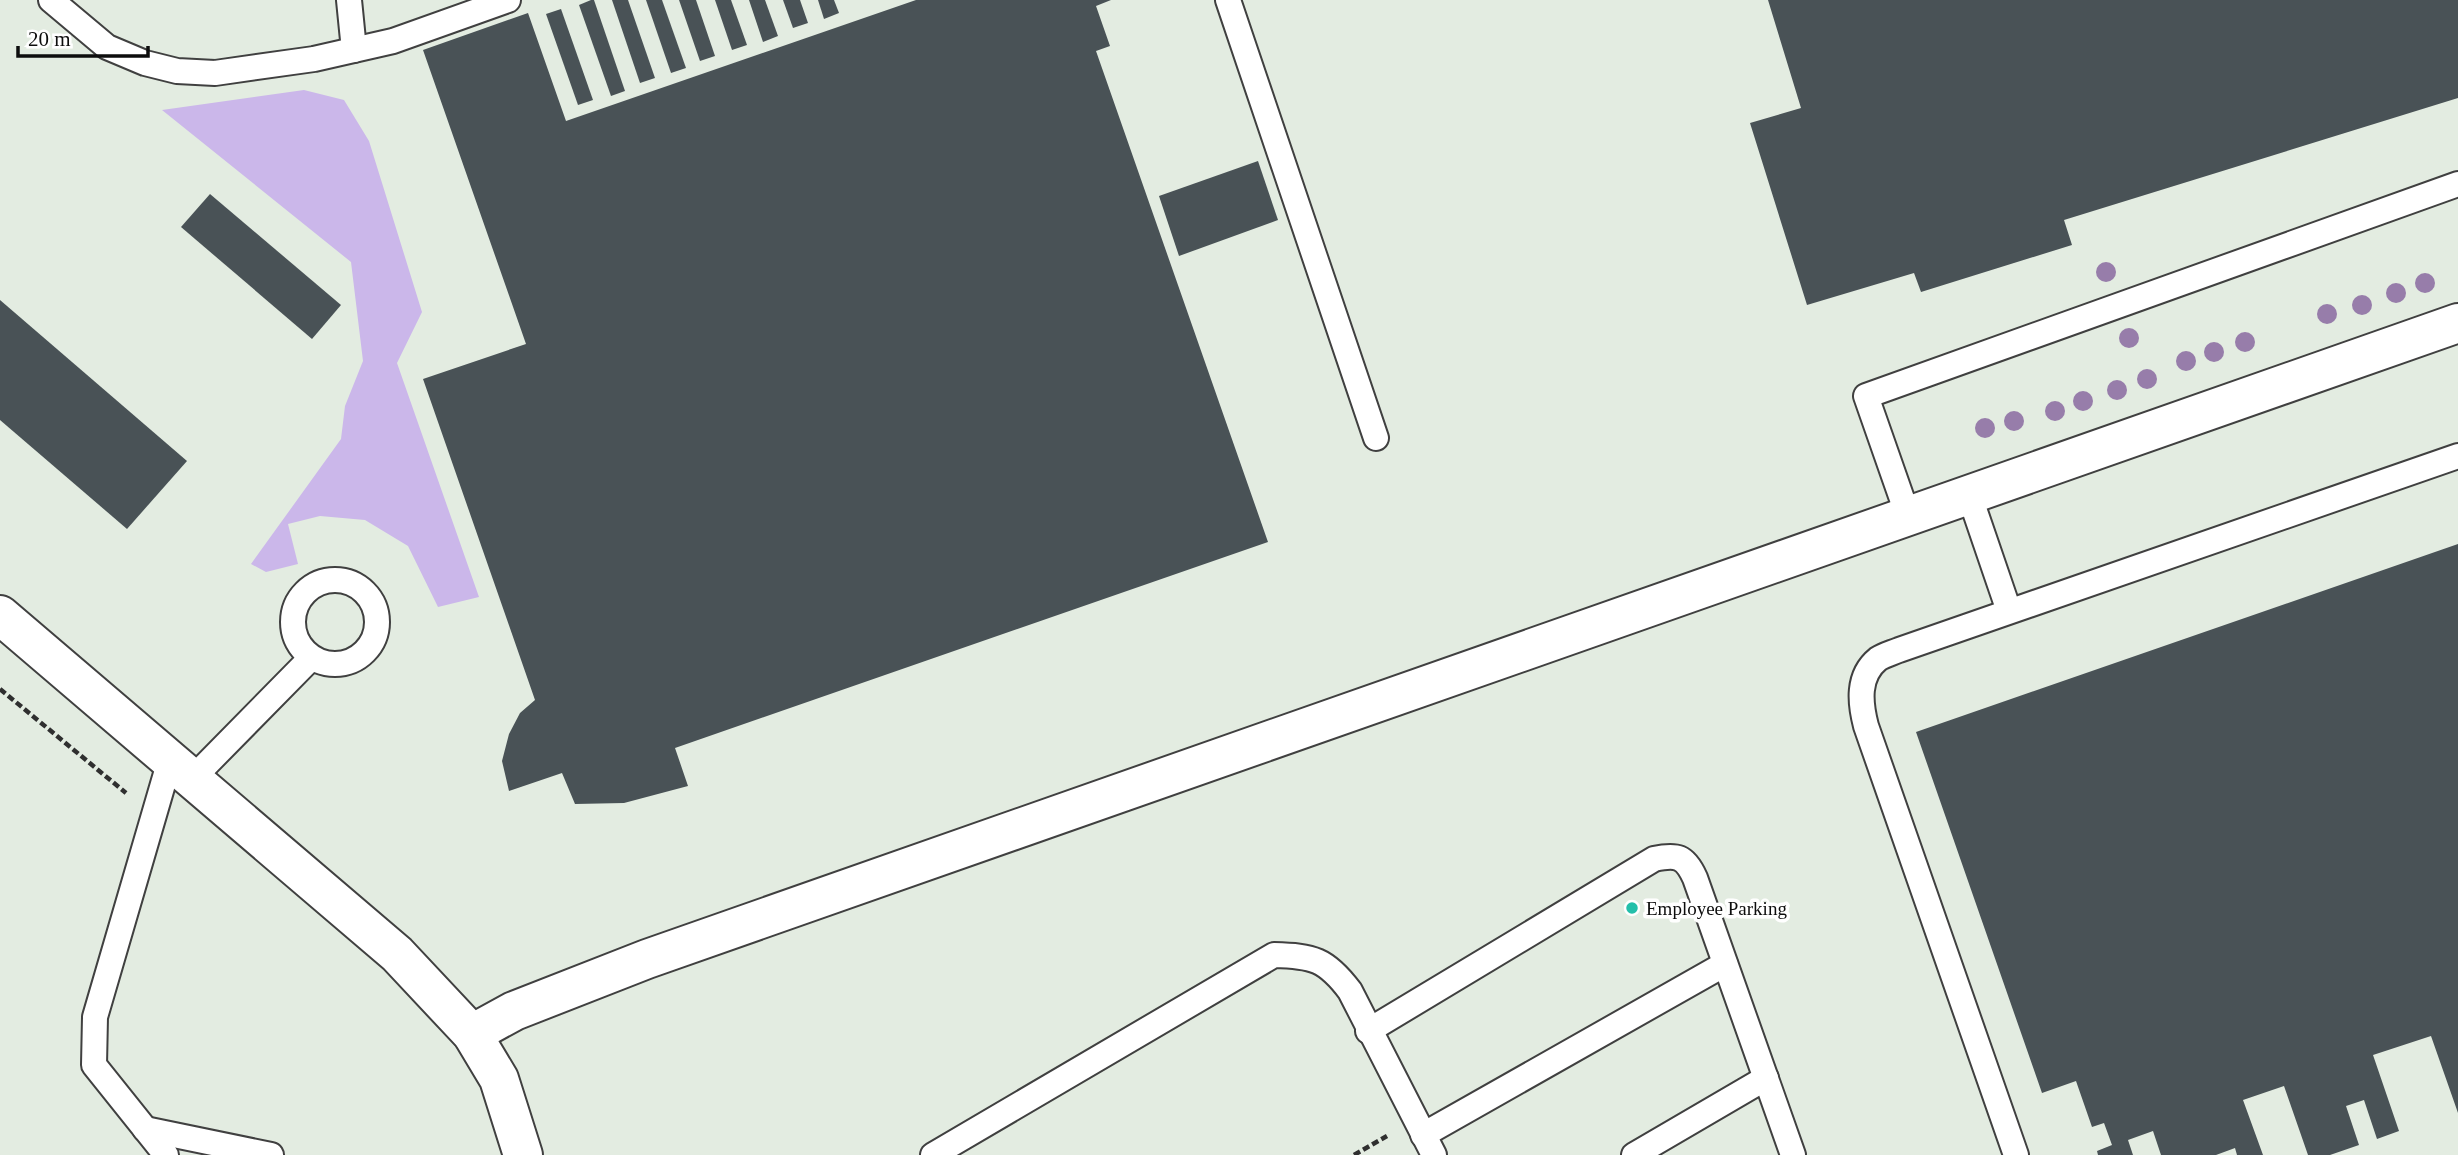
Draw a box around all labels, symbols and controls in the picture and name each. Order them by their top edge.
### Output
scale bar [18,14,147,58]
text: 20 m [28,27,71,51]
place label: Employee Parking [1646,898,1787,919]
marker: Employee Parking [1624,900,1640,916]

